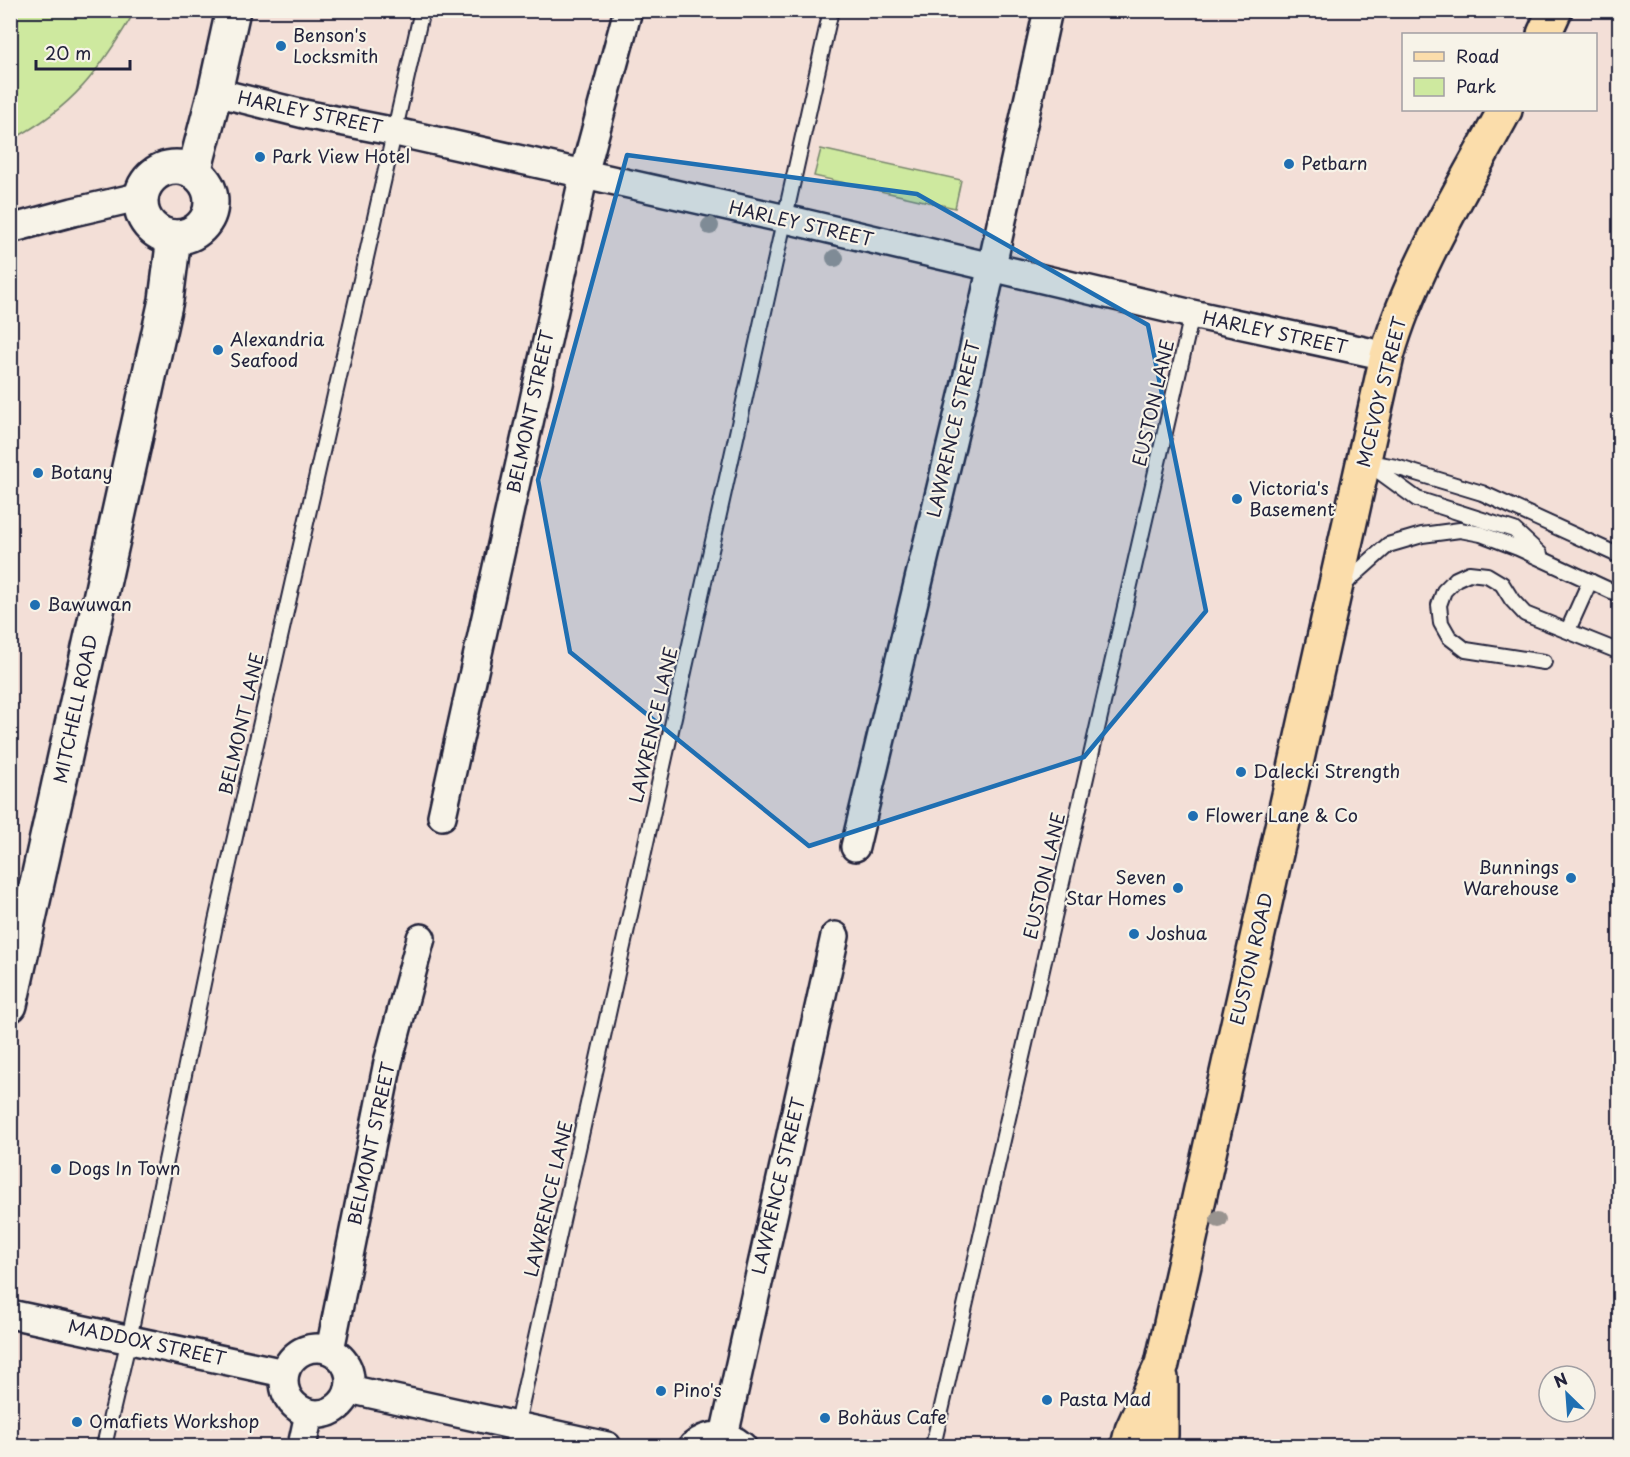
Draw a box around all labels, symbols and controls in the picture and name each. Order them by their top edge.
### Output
place label: Benson's Locksmith [293,21,379,69]
scale bar [36,33,130,71]
legend [1402,33,1597,111]
text: 20 m [45,39,91,66]
marker: Benson's Locksmith [274,39,288,53]
text: Road [1456,42,1500,69]
text: Park [1456,72,1496,99]
street label: HARLEY STREET [235,83,386,140]
place label: Park View Hotel [272,142,410,169]
place label: Petbarn [1301,149,1368,176]
marker: Park View Hotel [253,150,267,164]
marker: Petbarn [1282,157,1296,171]
street label: HARLEY STREET [727,193,877,252]
street label: HARLEY STREET [1200,303,1351,360]
street label: MCEVOY STREET [1349,313,1412,470]
place label: Alexandria Seafood [230,325,325,373]
street label: BELMONT STREET [499,327,560,496]
street label: EUSTON LANE [1125,336,1180,469]
street label: LAWRENCE STREET [919,337,986,520]
marker: Alexandria Seafood [211,343,225,357]
place label: Botany [50,458,113,485]
marker: Botany [31,466,45,480]
place label: Victoria's Basement [1249,474,1334,522]
marker: Victoria's Basement [1230,492,1244,506]
place label: Bawuwan [47,590,132,617]
marker: Bawuwan [28,598,42,612]
street label: MITCHELL ROAD [46,632,103,785]
street label: LAWRENCE LANE [621,644,684,805]
street label: BELMONT LANE [211,650,270,798]
place label: Dalecki Strength [1253,757,1401,784]
marker: Dalecki Strength [1234,765,1248,779]
place label: Flower Lane & Co [1205,801,1358,828]
street label: EUSTON LANE [1016,809,1071,942]
marker: Flower Lane & Co [1186,809,1200,823]
place label: Bunnings Warehouse [1463,853,1559,901]
place label: Seven Star Homes [1066,863,1166,911]
marker: Bunnings Warehouse [1564,871,1578,885]
marker: Seven Star Homes [1171,881,1185,895]
street label: EUSTON ROAD [1222,890,1279,1028]
place label: Joshua [1146,919,1208,946]
marker: Joshua [1127,927,1141,941]
street label: BELMONT STREET [340,1059,401,1228]
street label: LAWRENCE STREET [744,1094,811,1277]
street label: LAWRENCE LANE [516,1118,579,1279]
place label: Dogs In Town [68,1154,181,1181]
marker: Dogs In Town [49,1162,63,1176]
street label: MADDOX STREET [66,1312,229,1372]
north arrow [1537,1364,1597,1424]
text: N [1549,1366,1571,1393]
place label: Pino's [673,1376,722,1403]
marker: Pino's [654,1384,668,1398]
place label: Pasta Mad [1059,1385,1151,1412]
marker: Pasta Mad [1040,1393,1054,1407]
place label: Bohäus Cafe [837,1403,947,1430]
place label: Omafiets Workshop [89,1407,259,1434]
marker: Bohäus Cafe [818,1411,832,1425]
marker: Omafiets Workshop [70,1415,84,1429]

